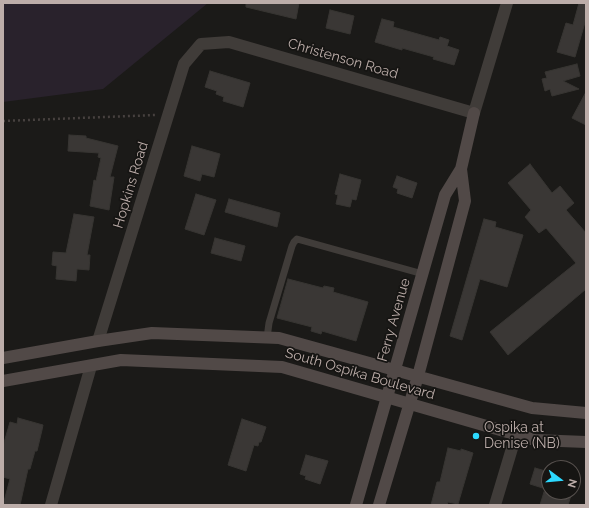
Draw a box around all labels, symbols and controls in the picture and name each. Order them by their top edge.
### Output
street label: Christenson Road [286,35,400,83]
street label: Hopkins Road [110,140,152,230]
street label: Ferry Avenue [374,276,414,364]
street label: South Ospika Boulevard [283,345,437,403]
place label: Ospika at Denise (NB) [484,420,560,452]
marker: Ospika at Denise (NB) [471,431,481,441]
north arrow [541,460,581,500]
text: N [565,477,579,489]

